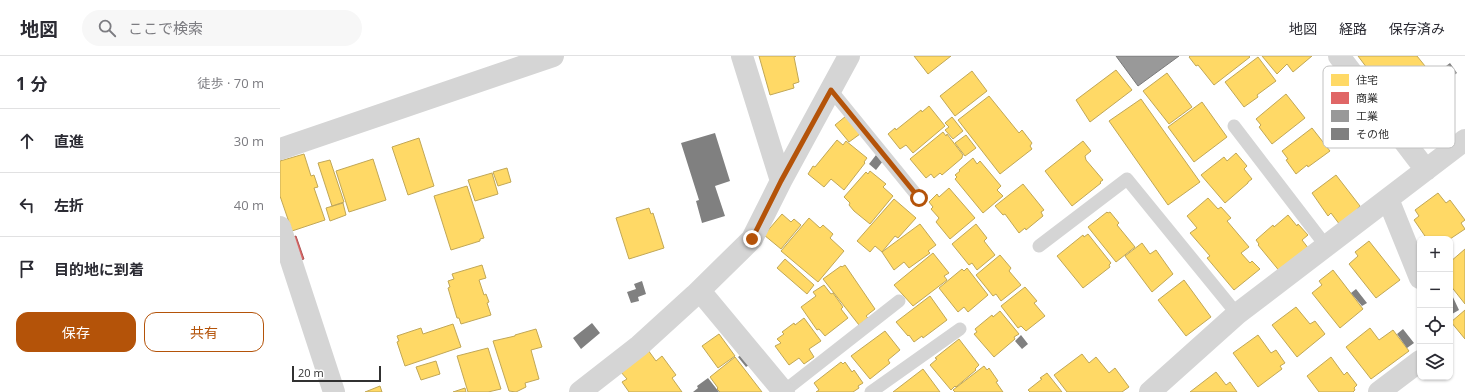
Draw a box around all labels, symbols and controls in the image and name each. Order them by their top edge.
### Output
search box [82,10,362,46]
text: 地図 [20,16,58,42]
icon: search [96,17,118,39]
text: ここで検索 [128,18,203,38]
text: 地図 [1289,19,1317,38]
text: 経路 [1339,19,1367,38]
text: 保存済み [1389,19,1445,38]
legend [1323,66,1455,148]
text: 1 分 [16,72,47,95]
text: 住宅 [1356,72,1378,87]
text: 徒歩 · 70 m [198,74,264,92]
text: 商業 [1356,90,1378,105]
text: 工業 [1356,108,1378,123]
text: その他 [1356,126,1389,141]
icon: ahead [16,130,38,152]
text: 直進 [54,131,84,151]
text: 30 m [234,132,264,150]
route start [910,189,928,207]
icon: left [16,194,38,216]
text: 左折 [54,195,84,215]
text: 40 m [234,196,264,214]
route end [743,230,761,248]
map controls [1417,236,1453,380]
button: + [1417,236,1453,272]
icon: arrive [16,258,38,280]
text: 目的地に到着 [54,259,144,279]
button: − [1417,272,1453,308]
button: locate [1417,308,1453,344]
button: 保存 [16,312,136,352]
button: 共有 [144,312,264,352]
button: layers [1417,344,1453,380]
scale bar [292,364,381,383]
text: 20 m [298,365,324,380]

